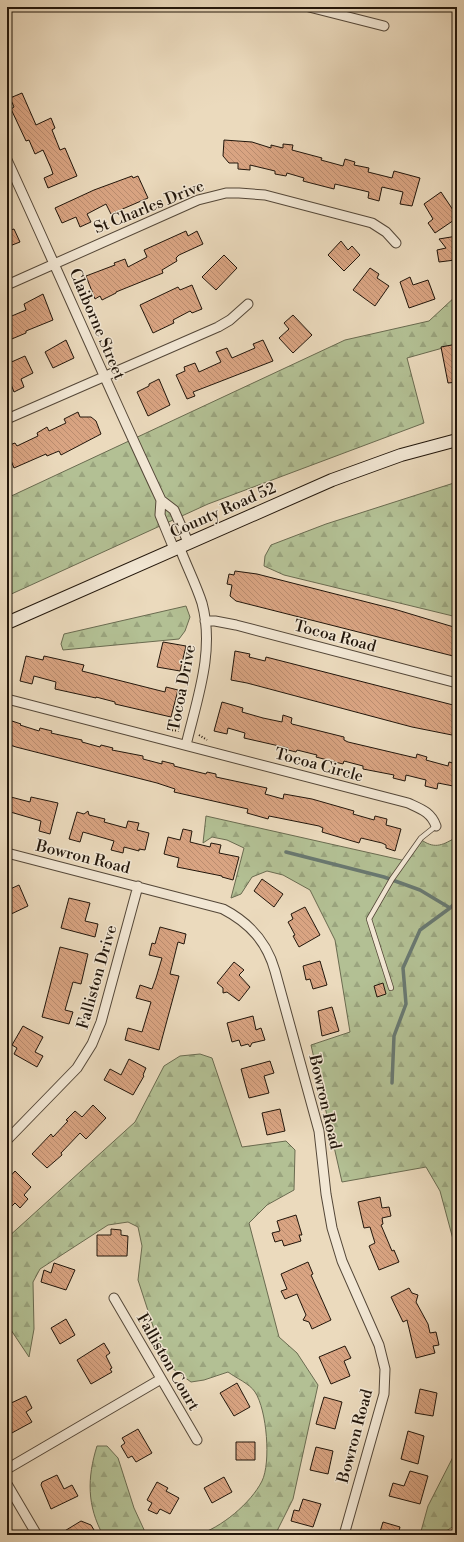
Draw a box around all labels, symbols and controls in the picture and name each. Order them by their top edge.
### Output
street label: St Charles Drive [91,176,207,238]
street label: Claiborne Street [65,265,130,383]
street label: County Road 52 [167,478,279,542]
street label: Tocoa Road [292,615,378,657]
street label: Tocoa Drive [164,643,200,733]
street label: Tocoa Circle [272,744,366,786]
street label: Bowron Road [33,835,132,878]
street label: Falliston Drive [73,923,121,1031]
street label: Bowron Road [304,1052,346,1151]
street label: Falliston Court [132,1310,204,1414]
street label: Bowron Road [333,1387,377,1486]

